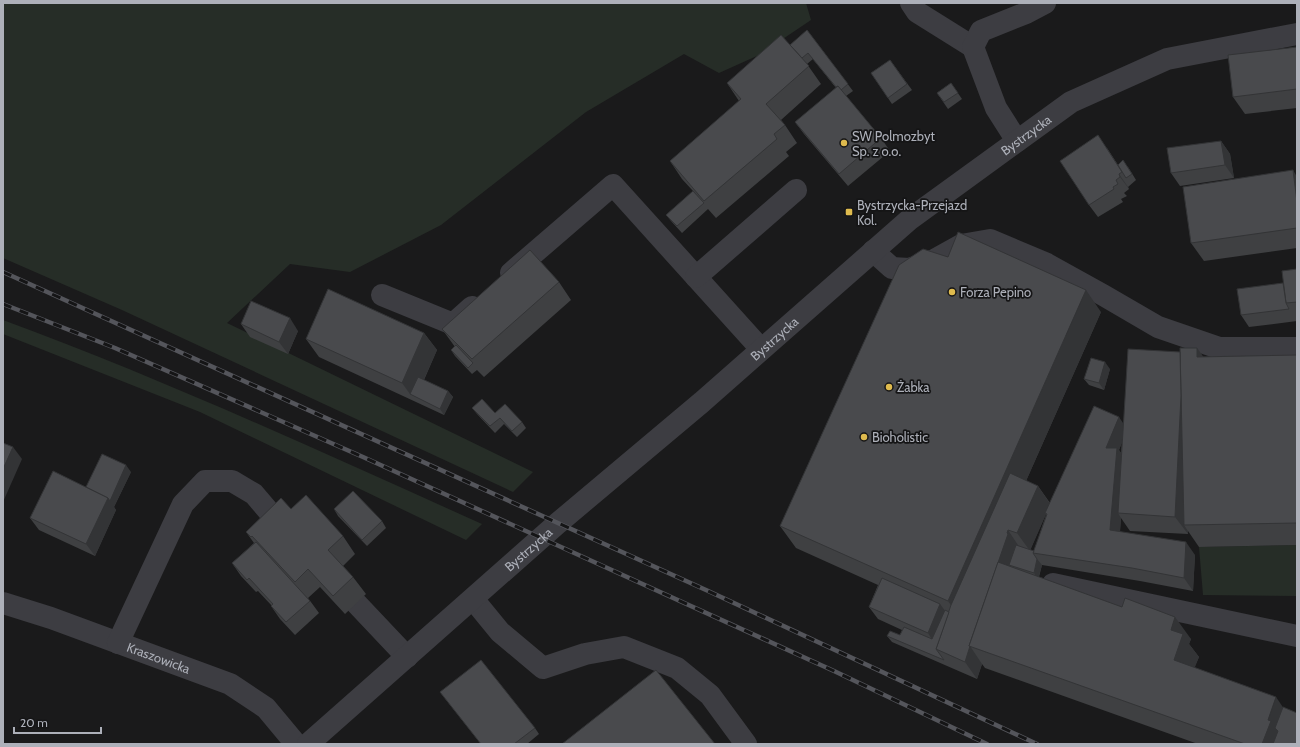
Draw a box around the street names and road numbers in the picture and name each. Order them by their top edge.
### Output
street label: Bystrzycka [998,111,1055,158]
street label: Bystrzycka [747,313,802,364]
street label: Bystrzycka [501,523,556,575]
street label: Kraszowicka [125,639,193,677]

